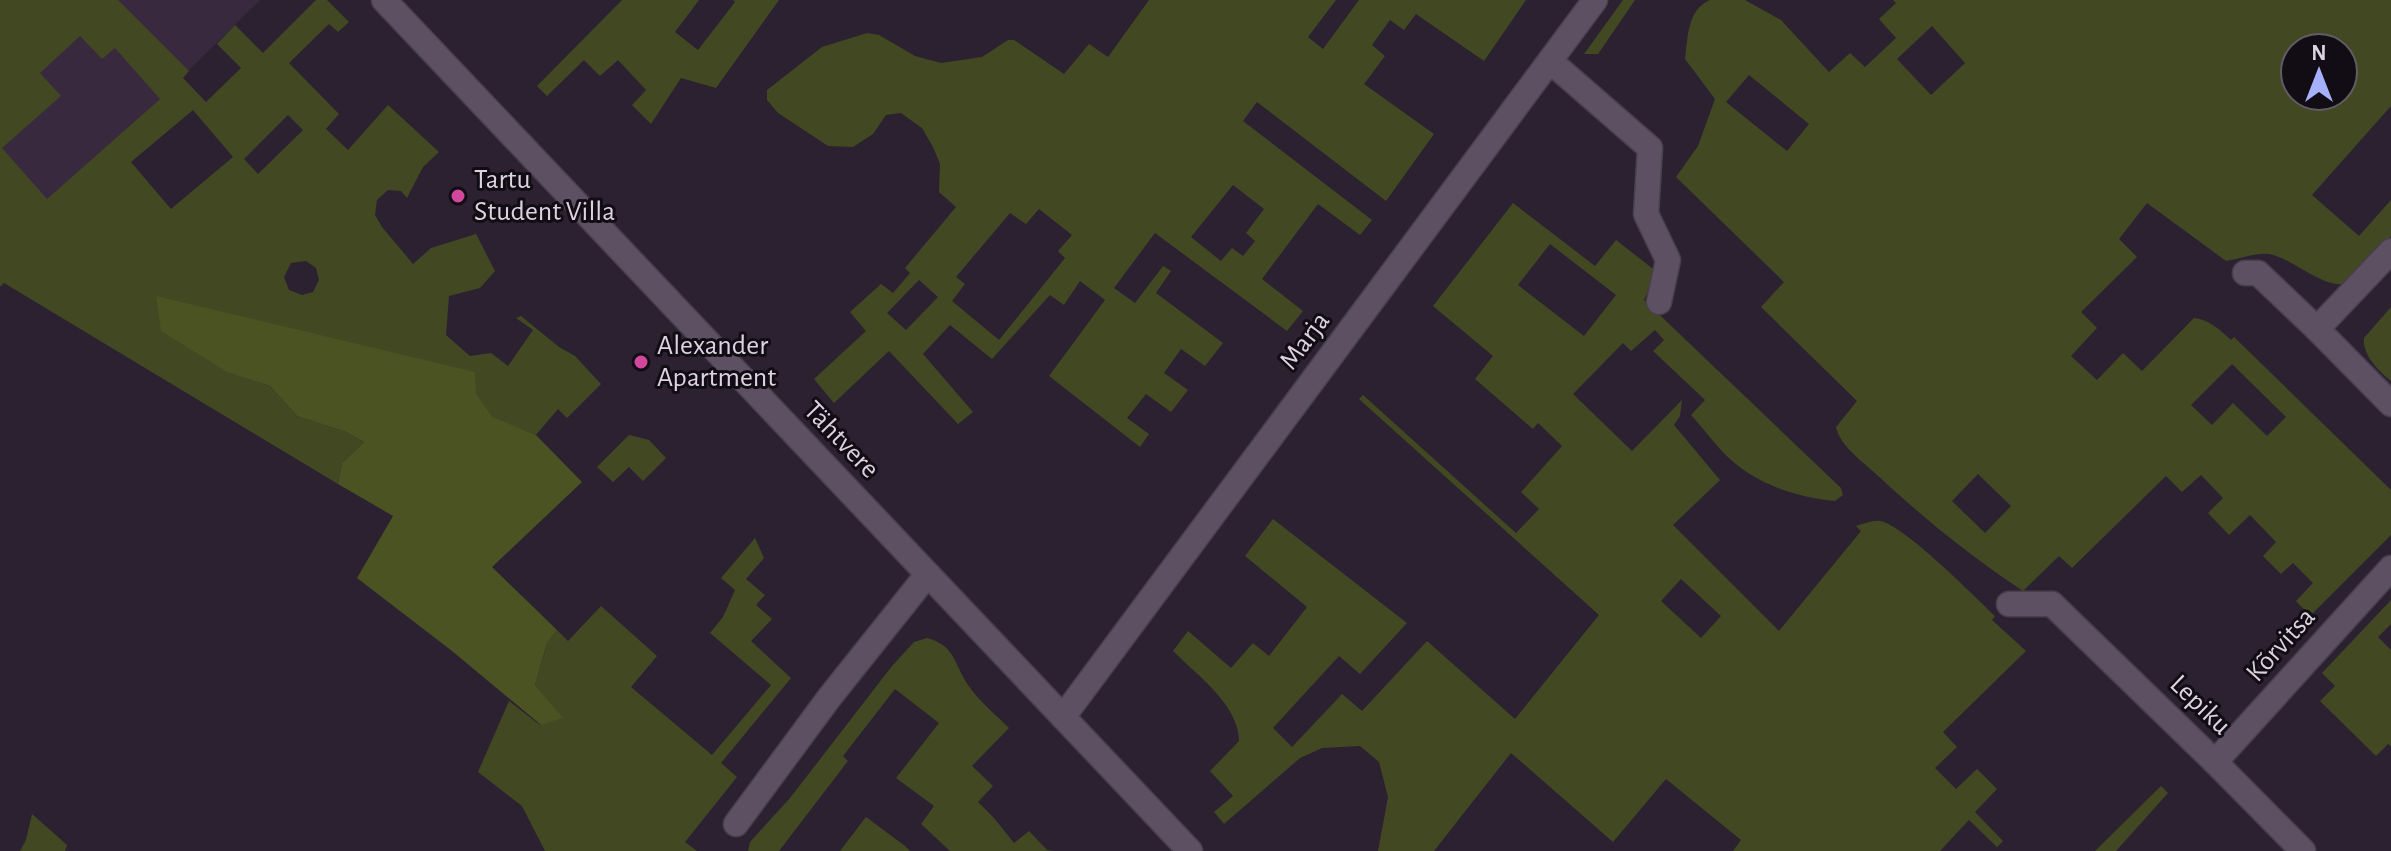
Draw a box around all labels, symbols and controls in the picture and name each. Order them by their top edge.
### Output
north arrow [2279,32,2359,112]
text: N [2311,42,2327,64]
place label: Tartu Student Villa [474,166,615,226]
marker: Tartu Student Villa [449,187,467,205]
street label: Marja [1275,307,1335,375]
place label: Alexander Apartment [657,332,776,392]
marker: Alexander Apartment [632,353,650,371]
street label: Tähtvere [798,396,884,484]
street label: Kõrvitsa [2241,603,2321,687]
street label: Lepiku [2164,670,2236,740]

